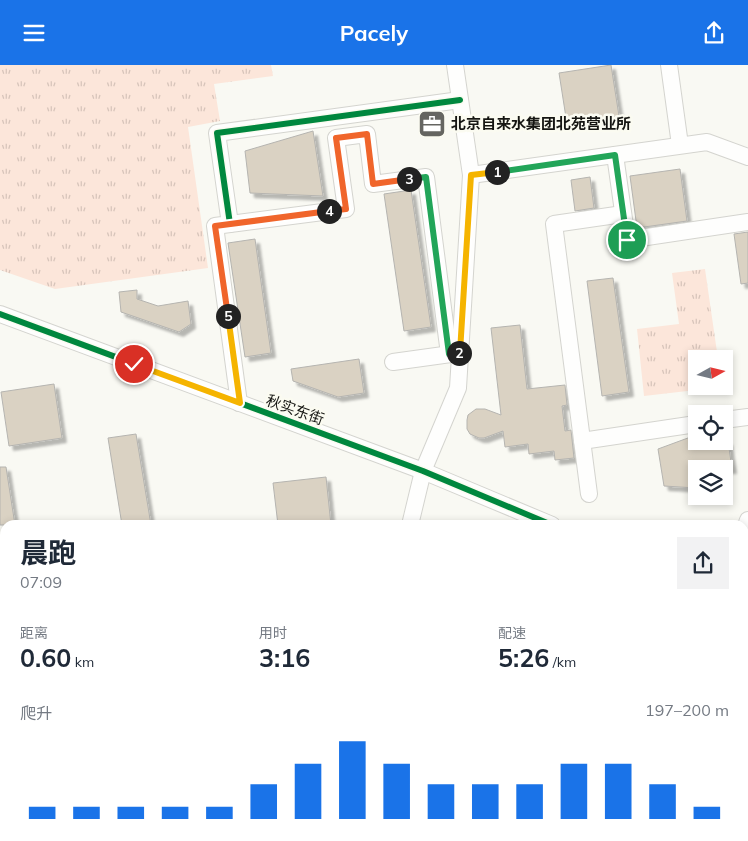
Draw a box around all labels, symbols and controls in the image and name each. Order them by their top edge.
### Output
icon: menu [20,19,48,47]
text: Pacely [340,19,408,47]
icon: share [700,19,728,47]
office icon: 北京自来水集团北苑营业所 [417,109,447,139]
place label: 北京自来水集团北苑营业所 [451,114,631,133]
pin: 1 [484,159,510,185]
text: 1 [493,163,502,181]
pin: 3 [396,167,422,191]
text: 3 [405,170,414,188]
pin: 4 [316,199,342,223]
text: 4 [325,202,334,220]
pin [606,219,648,261]
icon: arrive [613,226,641,254]
pin: 5 [216,303,240,329]
text: 5 [224,307,233,325]
pin: 2 [446,341,472,365]
pin [113,343,155,385]
text: 2 [455,344,464,362]
icon: check [120,350,148,378]
north arrow [688,350,732,395]
map controls [688,350,733,505]
street label: 秋实东街 [264,390,327,429]
button: locate [688,405,733,450]
button: layers [688,460,733,505]
text: 晨跑 [20,535,76,570]
button: share [677,537,729,589]
text: 07:09 [20,572,62,592]
text: 距离 [20,624,48,642]
text: 用时 [259,624,287,642]
text: 配速 [498,624,526,642]
text: 0.60 [20,642,71,673]
text: 3:16 [259,642,310,673]
text: 5:26 [498,642,549,673]
text: km [71,653,94,671]
text: /km [549,653,576,671]
text: 197–200 m [645,700,729,720]
text: 爬升 [20,703,52,723]

